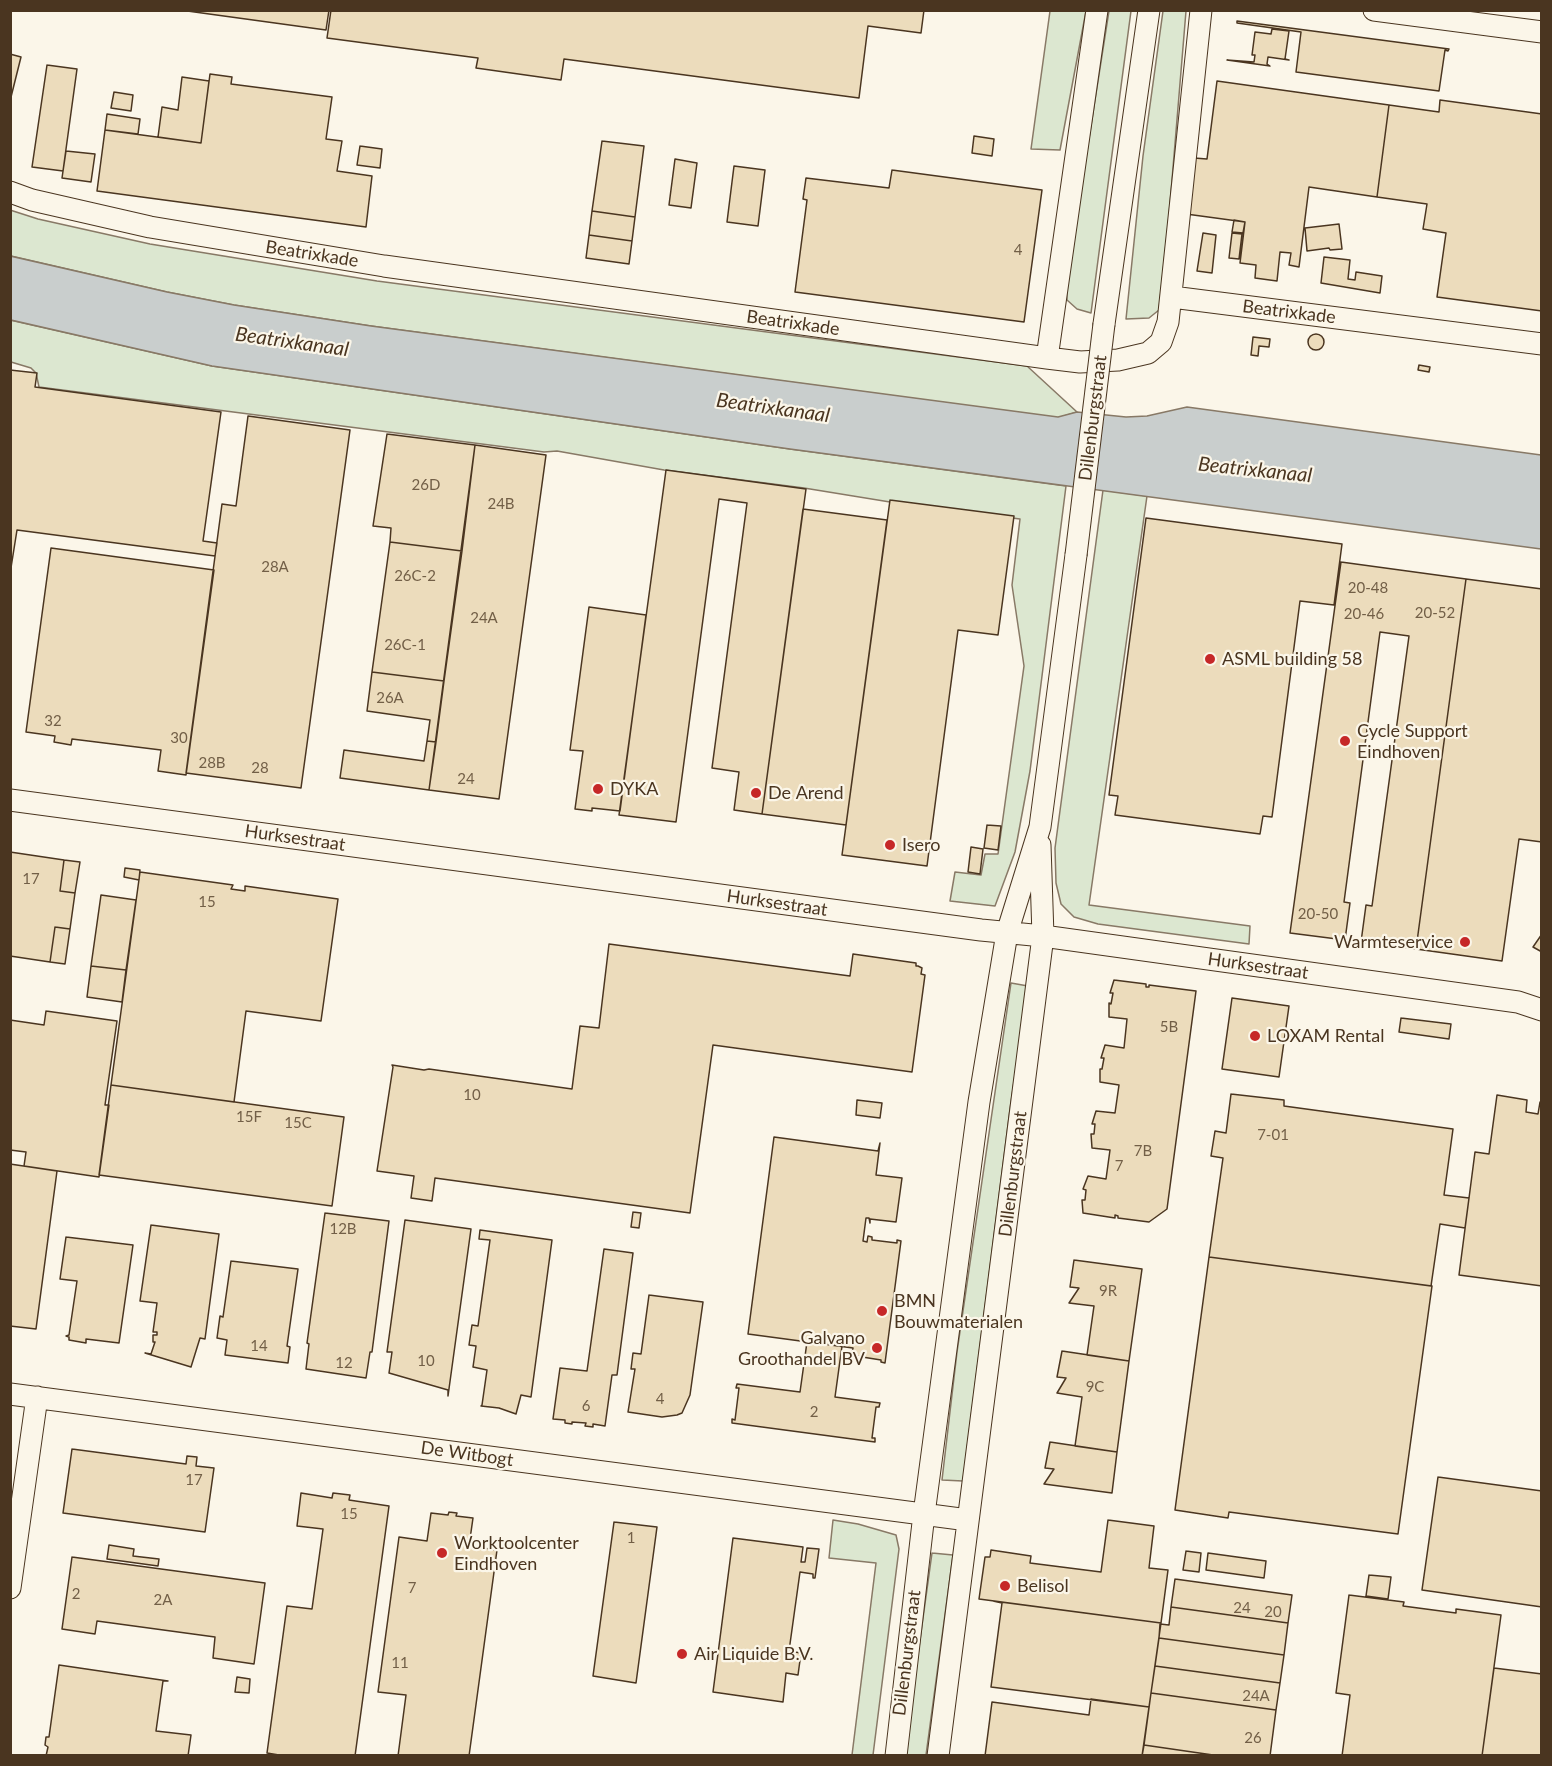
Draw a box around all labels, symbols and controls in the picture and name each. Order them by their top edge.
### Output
street label: Beatrixkade [264,236,360,272]
house number: 4 [1014,241,1022,259]
street label: Beatrixkade [1241,296,1337,328]
street label: Beatrixkade [745,306,841,340]
water label: Beatrixkanaal [234,322,350,362]
street label: Dillenburgstraat [1075,354,1111,482]
water label: Beatrixkanaal [715,388,831,428]
water label: Beatrixkanaal [1197,452,1313,488]
house number: 26D [412,476,440,494]
house number: 24B [487,495,515,513]
house number: 28A [261,558,289,576]
house number: 26C-2 [394,567,436,585]
house number: 20-48 [1348,579,1388,597]
house number: 20-52 [1415,604,1455,622]
house number: 20-46 [1344,605,1384,623]
house number: 24A [470,609,498,627]
house number: 26C-1 [384,636,426,654]
place label: ASML building 58 [1222,648,1362,670]
marker: ASML building 58 [1203,652,1217,666]
house number: 26A [376,689,404,707]
house number: 32 [44,712,62,730]
place label: Cycle Support Eindhoven [1357,720,1468,762]
house number: 30 [170,729,188,747]
marker: Cycle Support Eindhoven [1338,734,1352,748]
house number: 28B [198,754,226,772]
house number: 28 [251,759,269,777]
house number: 24 [457,770,475,788]
place label: DYKA [610,778,658,800]
marker: DYKA [591,782,605,796]
place label: De Arend [768,782,844,804]
marker: De Arend [749,786,763,800]
street label: Hurksestraat [243,820,347,856]
place label: Isero [902,834,940,856]
marker: Isero [883,838,897,852]
house number: 17 [22,870,40,888]
street label: Hurksestraat [725,885,829,921]
house number: 15 [198,893,216,911]
house number: 20-50 [1298,905,1338,923]
place label: Warmteservice [1334,931,1453,953]
marker: Warmteservice [1458,935,1472,949]
street label: Hurksestraat [1206,948,1310,984]
house number: 5B [1160,1018,1178,1036]
place label: LOXAM Rental [1267,1025,1385,1047]
marker: LOXAM Rental [1248,1029,1262,1043]
house number: 10 [463,1086,481,1104]
house number: 15F [236,1108,262,1126]
street label: Dillenburgstraat [995,1110,1031,1238]
house number: 15C [284,1114,312,1132]
house number: 7-01 [1257,1126,1289,1144]
house number: 7B [1134,1142,1152,1160]
house number: 7 [1115,1157,1123,1175]
house number: 12B [329,1220,357,1238]
house number: 9R [1099,1282,1117,1300]
place label: BMN Bouwmaterialen [894,1290,1023,1332]
marker: BMN Bouwmaterialen [875,1304,889,1318]
place label: Galvano Groothandel BV [738,1327,865,1370]
house number: 14 [250,1337,268,1355]
marker: Galvano Groothandel BV [870,1341,884,1355]
house number: 10 [417,1352,435,1370]
house number: 12 [335,1354,353,1372]
house number: 9C [1086,1378,1104,1396]
house number: 4 [656,1390,664,1408]
house number: 6 [582,1397,590,1415]
house number: 2 [810,1403,818,1421]
street label: De Witbogt [419,1437,515,1471]
house number: 17 [185,1471,203,1489]
house number: 15 [340,1505,358,1523]
house number: 1 [627,1529,635,1547]
place label: Worktoolcenter Eindhoven [454,1532,579,1574]
marker: Worktoolcenter Eindhoven [435,1546,449,1560]
place label: Belisol [1017,1575,1069,1597]
house number: 7 [408,1579,416,1597]
marker: Belisol [998,1579,1012,1593]
house number: 2 [72,1585,80,1603]
street label: Dillenburgstraat [889,1589,925,1717]
house number: 2A [154,1591,172,1609]
house number: 24 [1233,1599,1251,1617]
house number: 20 [1264,1603,1282,1621]
place label: Air Liquide B.V. [694,1643,813,1665]
marker: Air Liquide B.V. [675,1647,689,1661]
house number: 11 [391,1654,409,1672]
house number: 24A [1242,1687,1270,1705]
house number: 26 [1244,1729,1262,1747]

